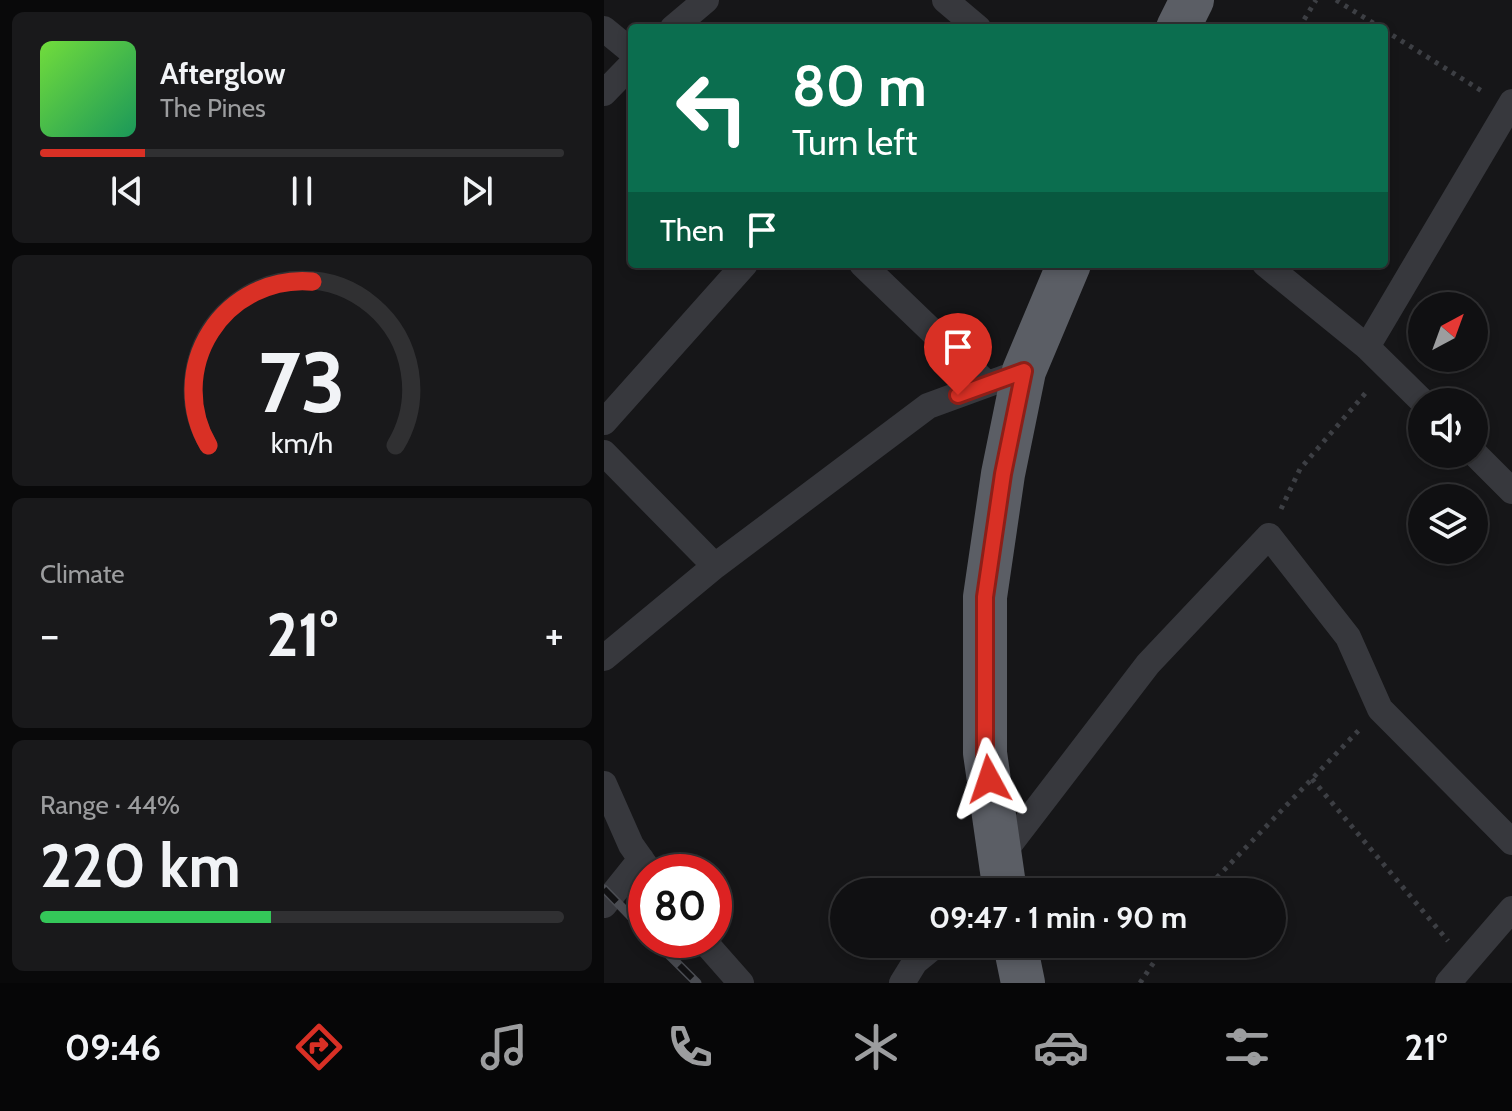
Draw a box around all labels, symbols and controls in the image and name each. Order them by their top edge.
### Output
text: 80 m [792,52,927,120]
text: Afterglow [160,55,286,92]
icon: left [660,56,764,160]
text: The Pines [160,92,266,124]
text: Turn left [792,120,917,164]
icon: previous [105,169,149,213]
icon: pause [280,169,324,213]
icon: next [455,169,499,213]
icon: arrive [740,208,784,252]
text: Then [660,212,724,249]
north arrow [1408,292,1488,372]
map controls [1408,292,1488,564]
pin [924,313,992,395]
icon: arrive [936,325,980,369]
text: 73 [258,332,346,433]
button: sound [1408,388,1488,468]
text: km/h [271,425,333,460]
button: layers [1408,484,1488,564]
text: Climate [40,558,125,590]
text: 21° [266,598,338,671]
text: − [40,608,59,661]
text: + [545,608,564,661]
position arrow [947,737,1031,821]
text: Range · 44% [40,789,180,821]
text: 220 km [40,829,241,902]
speed limit sign: 80 [628,854,732,958]
text: 09:47 · 1 min · 90 m [929,899,1187,936]
icon: directions [291,1019,347,1075]
icon: music [476,1019,532,1075]
icon: phone [662,1019,718,1075]
icon: climate [848,1019,904,1075]
icon: car [1033,1019,1089,1075]
icon: filters [1219,1019,1275,1075]
text: 09:46 [65,1025,161,1069]
text: 21° [1404,1025,1447,1069]

